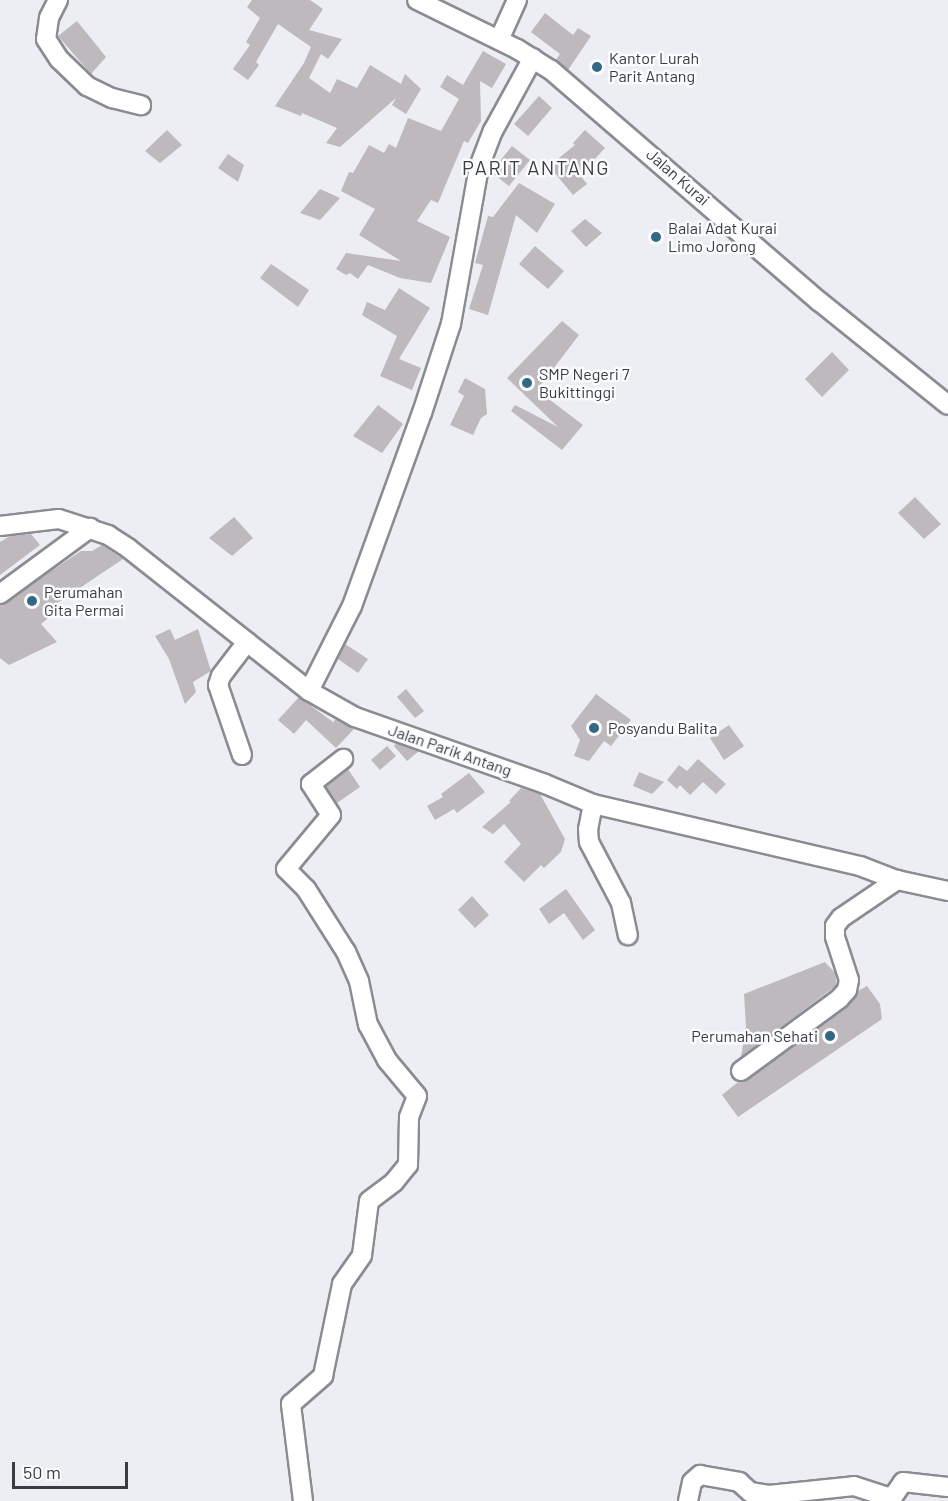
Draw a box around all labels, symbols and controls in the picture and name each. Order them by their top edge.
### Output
place label: Kantor Lurah Parit Antang [609,48,699,86]
marker: Kantor Lurah Parit Antang [590,60,604,74]
street label: Jalan Kurai [642,144,714,210]
district label: PARIT ANTANG [462,155,610,179]
place label: Balai Adat Kurai Limo Jorong [668,218,777,256]
marker: Balai Adat Kurai Limo Jorong [649,230,663,244]
place label: SMP Negeri 7 Bukittinggi [539,364,630,402]
marker: SMP Negeri 7 Bukittinggi [520,376,534,390]
place label: Perumahan Gita Permai [44,582,124,620]
marker: Perumahan Gita Permai [25,594,39,608]
place label: Posyandu Balita [608,718,717,738]
marker: Posyandu Balita [585,719,603,737]
street label: Jalan Parik Antang [386,720,514,780]
place label: Perumahan Sehati [691,1026,818,1046]
marker: Perumahan Sehati [823,1029,837,1043]
scale bar [15,1450,130,1488]
text: 50 m [23,1461,61,1483]

